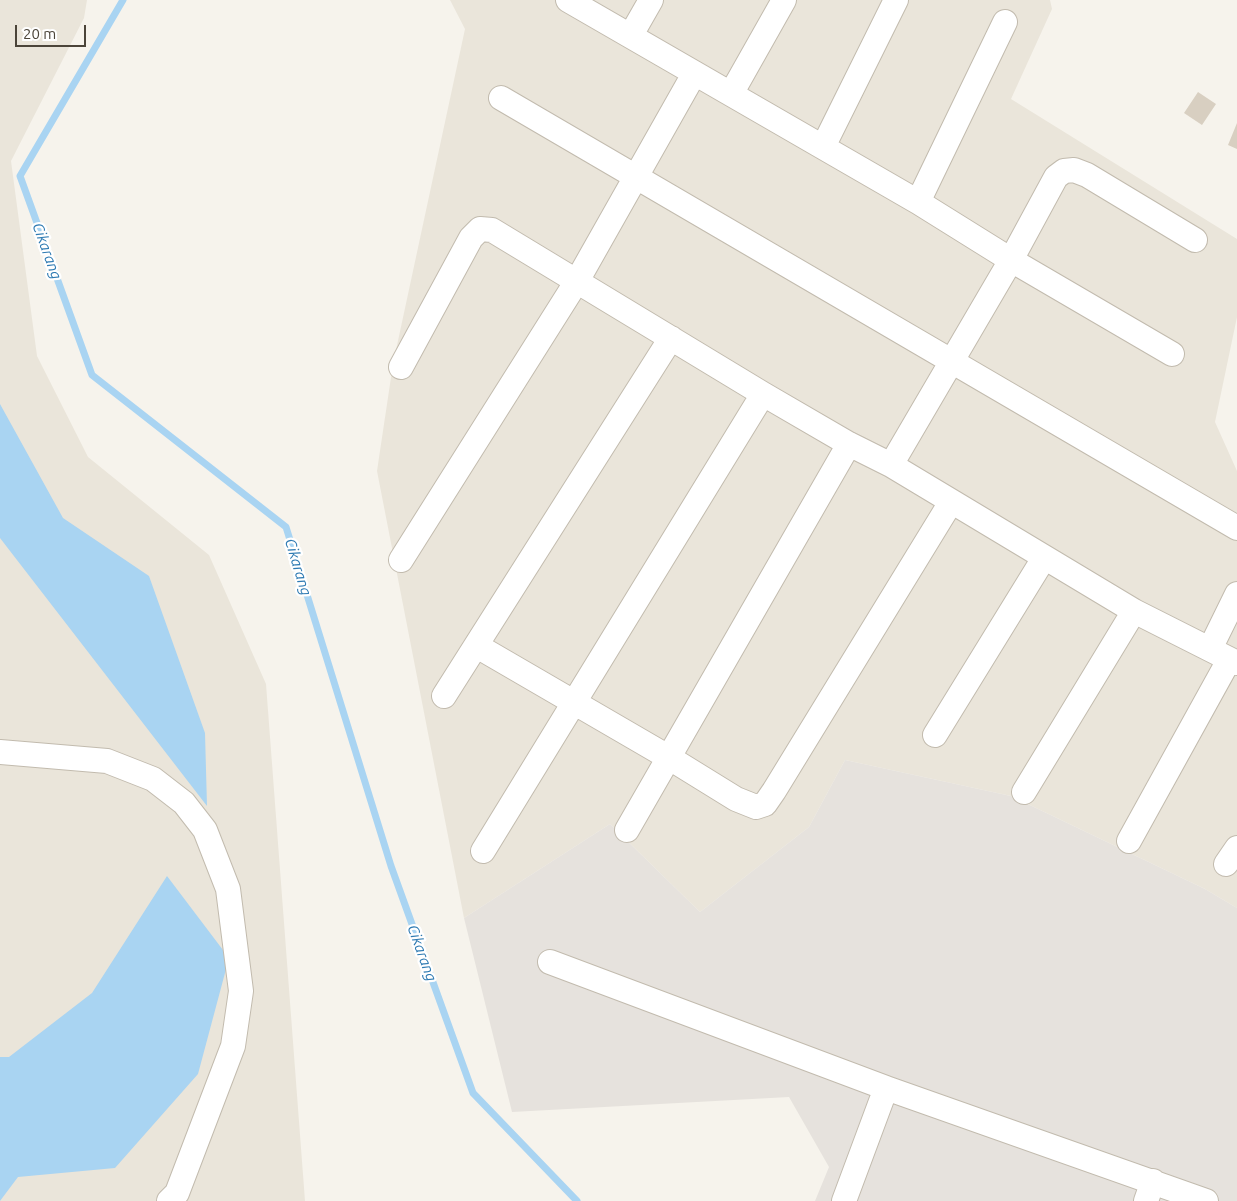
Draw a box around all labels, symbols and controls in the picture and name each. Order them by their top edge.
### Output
scale bar [18,15,89,47]
text: 20 m [23,25,56,42]
water label: Cikarang [28,220,66,282]
water label: Cikarang [281,536,315,598]
water label: Cikarang [403,922,441,984]

